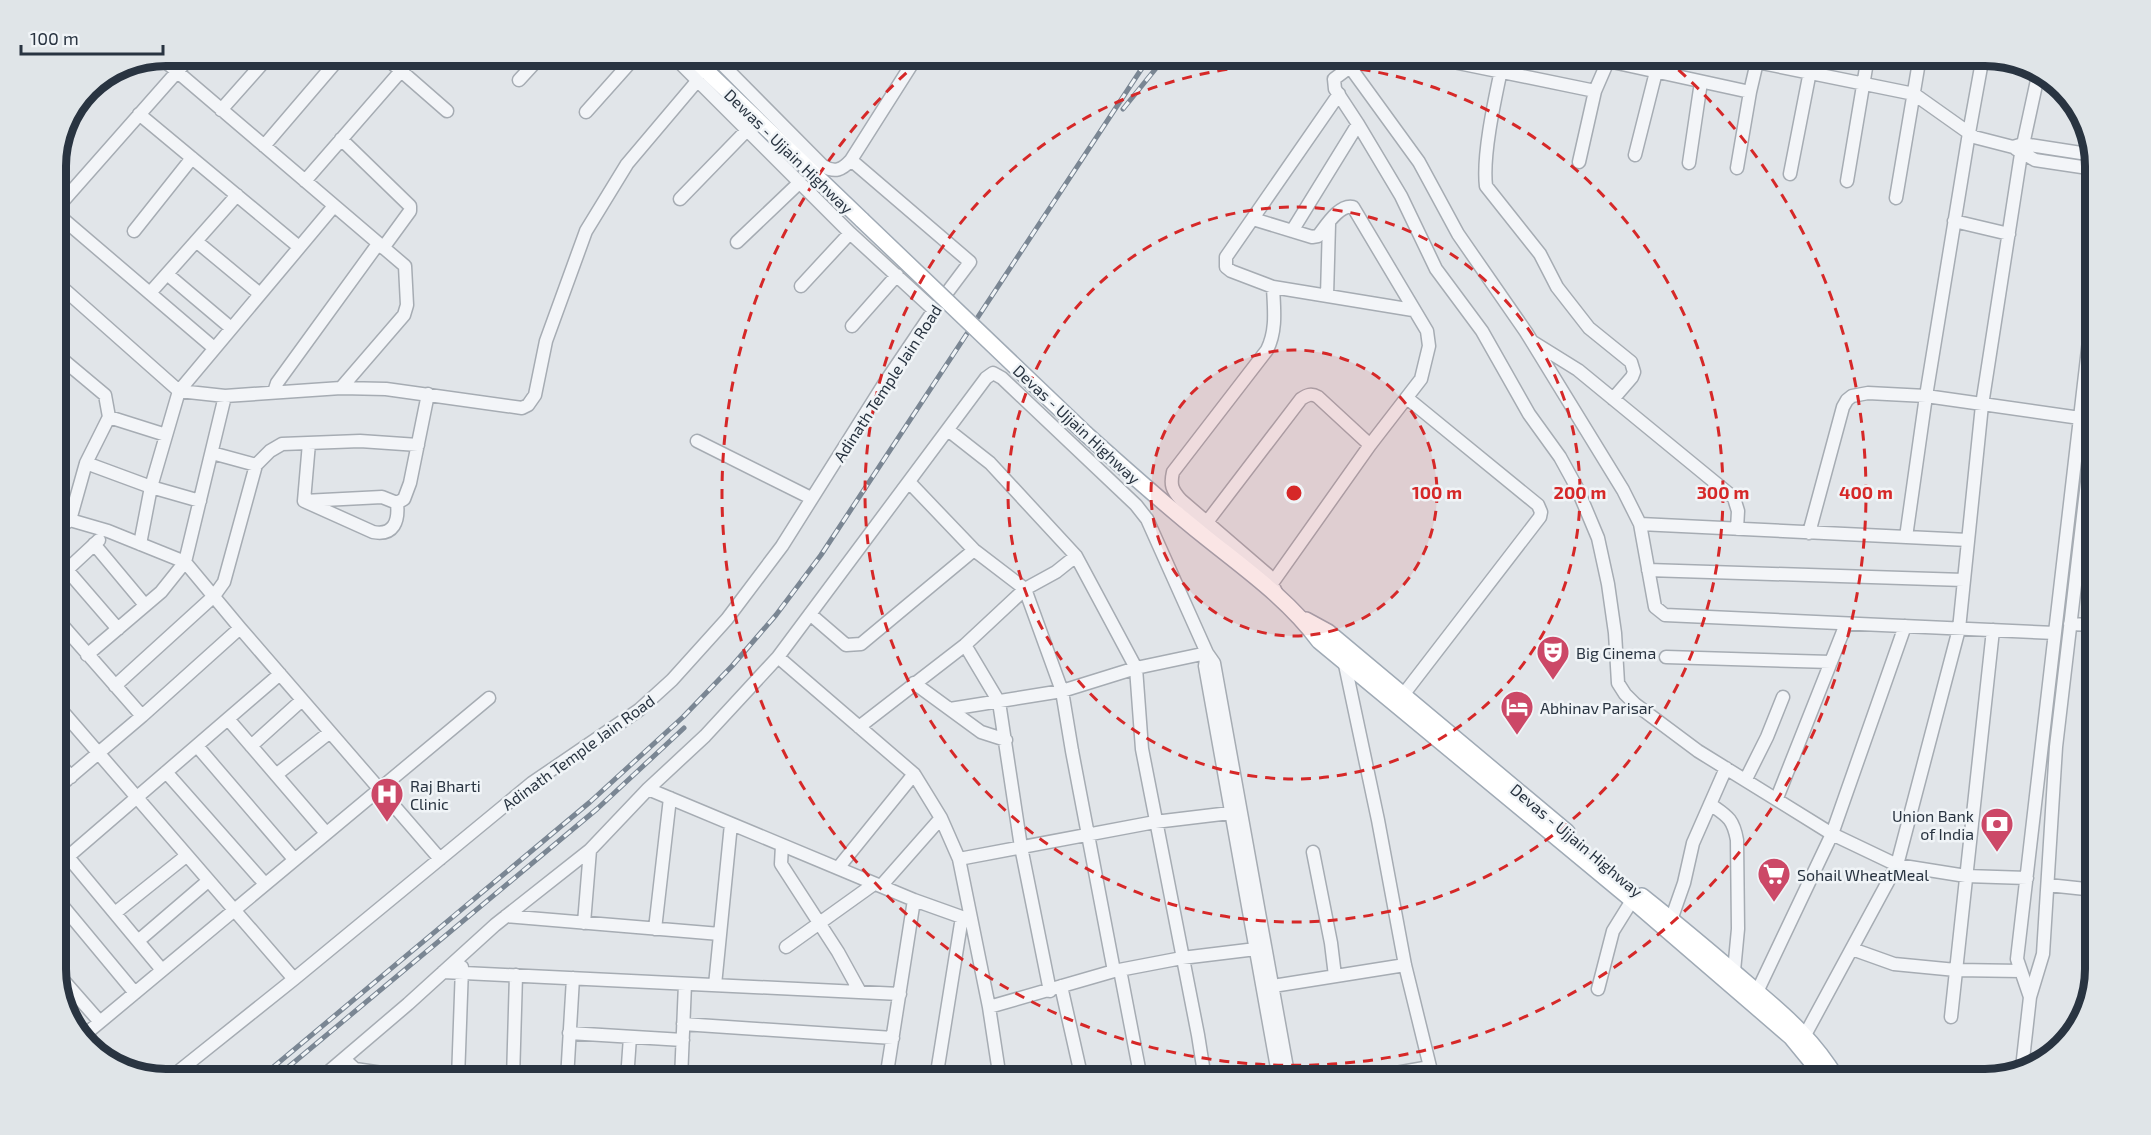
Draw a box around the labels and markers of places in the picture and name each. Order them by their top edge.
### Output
centre of rings [1284,483,1304,503]
theatre icon: Big Cinema [1535,634,1571,681]
place label: Big Cinema [1576,643,1656,662]
hotel icon: Abhinav Parisar [1499,689,1535,736]
place label: Abhinav Parisar [1540,698,1655,717]
hospital icon: Raj Bharti Clinic [369,776,405,823]
place label: Raj Bharti Clinic [410,776,481,813]
place label: Union Bank of India [1892,806,1974,843]
bank icon: Union Bank of India [1979,806,2015,853]
supermarket icon: Sohail WheatMeal [1756,856,1792,903]
place label: Sohail WheatMeal [1797,865,1929,884]

